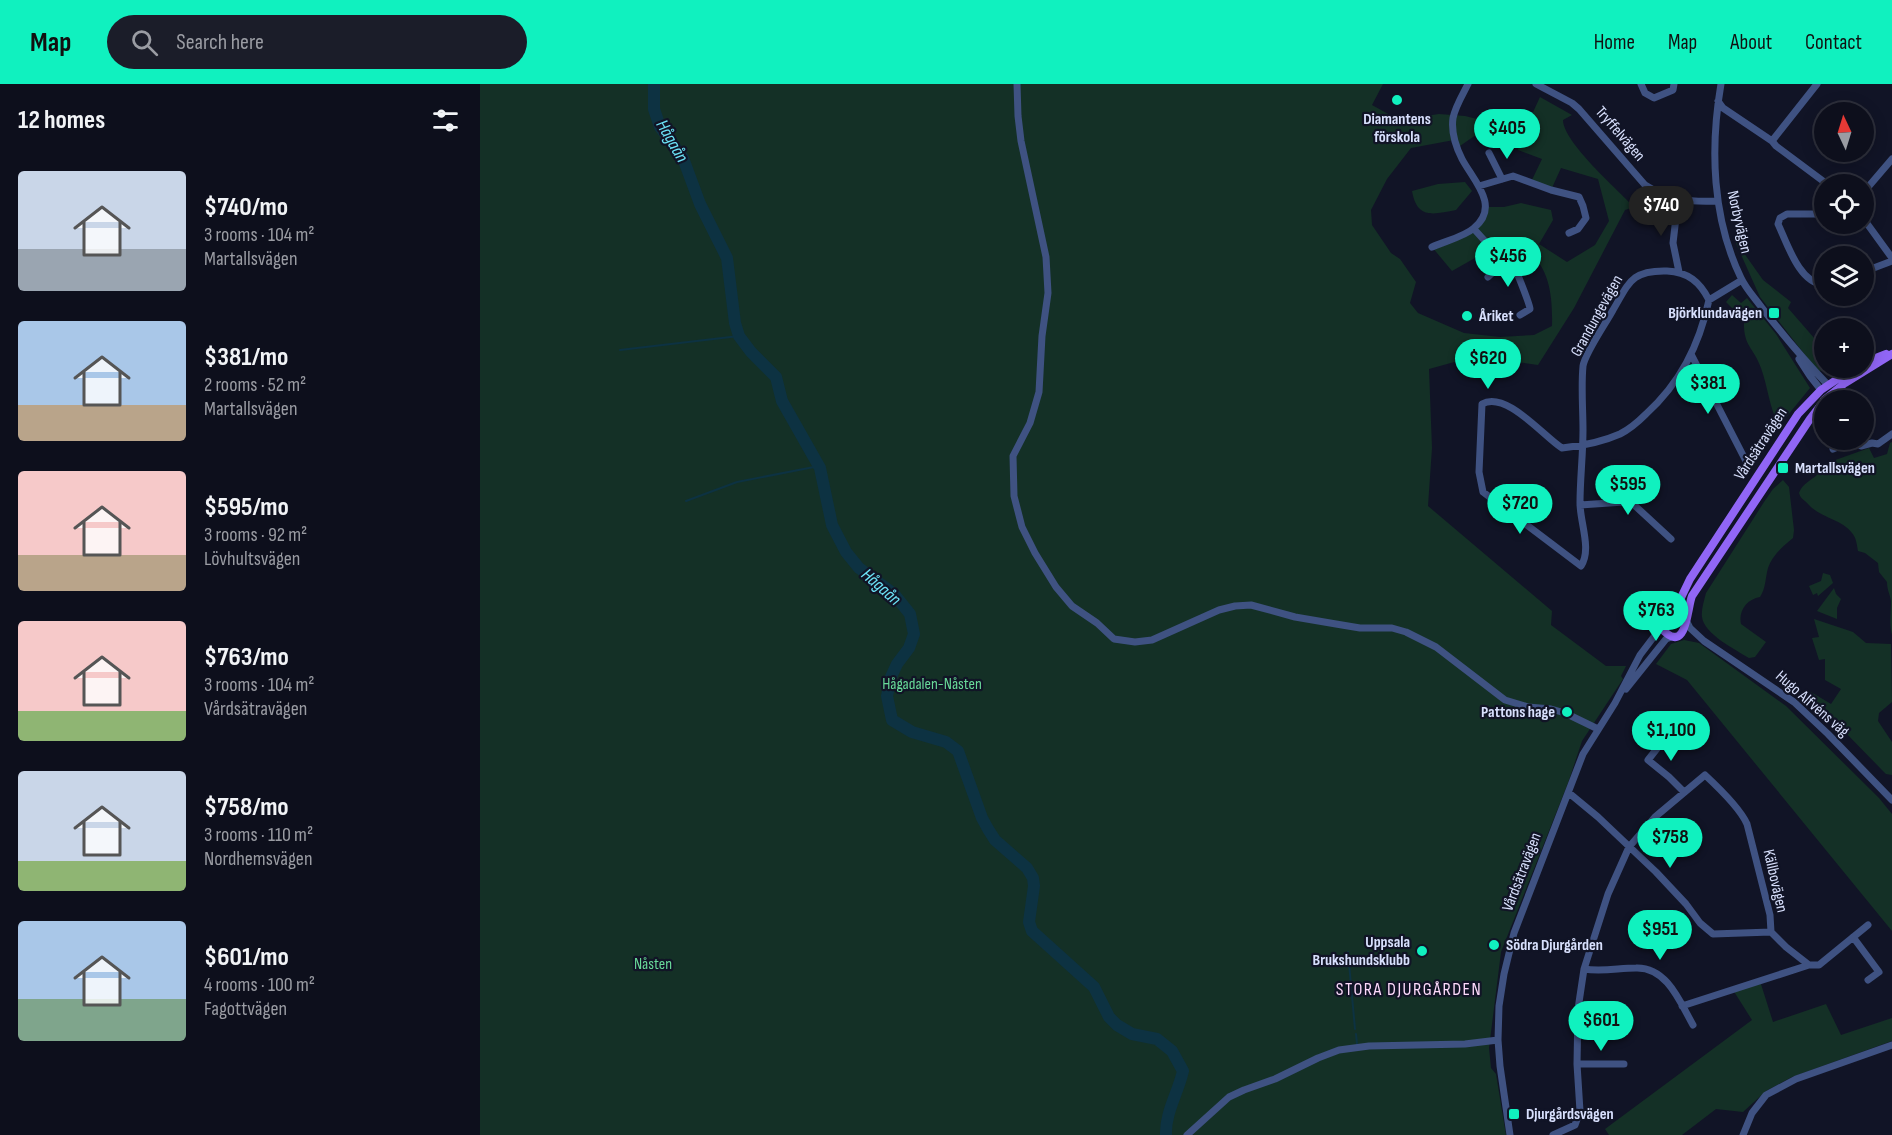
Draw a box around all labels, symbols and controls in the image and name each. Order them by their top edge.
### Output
search box [107,15,527,69]
text: Map [30,26,71,59]
icon: search [128,26,161,59]
text: Search here [176,29,264,56]
text: Home [1594,30,1635,55]
text: Map [1668,30,1697,55]
text: About [1730,30,1772,55]
text: Contact [1805,30,1862,55]
marker: Diamantens förskola [1390,93,1404,107]
north arrow [1814,102,1874,162]
map controls [1814,102,1874,450]
street label: Tryffelvägen [1591,103,1649,165]
icon: filters [429,104,462,137]
text: 12 homes [18,105,105,136]
pin: $405 [1471,109,1543,160]
place label: Diamantens förskola [1363,110,1431,147]
water label: Hågaån [651,116,693,166]
text: $405 [1488,116,1526,140]
button: locate [1814,174,1874,234]
pin: $740 [1625,186,1697,237]
street label: Norbyvägen [1723,189,1755,255]
text: $740/mo [204,192,288,223]
text: $740 [1643,193,1679,217]
icon: home [66,195,138,267]
text: 3 rooms · 104 m² [204,223,314,247]
pin: $456 [1472,237,1544,288]
text: $456 [1489,244,1527,268]
button: layers [1814,246,1874,306]
text: Martallsvägen [204,247,297,271]
street label: Grandungevägen [1567,272,1627,360]
place label: Björklundavägen [1668,304,1762,323]
marker: Björklundavägen [1767,306,1781,320]
place label: Åriket [1478,307,1514,326]
marker: Åriket [1460,309,1474,323]
button: + [1814,318,1874,378]
pin: $620 [1452,339,1524,390]
text: $381/mo [204,342,288,373]
icon: home [66,345,138,417]
text: $620 [1469,346,1507,370]
pin: $381 [1672,364,1744,415]
text: $381 [1690,371,1726,395]
text: 2 rooms · 52 m² [204,373,306,397]
button: − [1814,390,1874,450]
text: Martallsvägen [204,397,297,421]
street label: Vårdsätravägen [1731,404,1791,484]
place label: Martallsvägen [1795,459,1875,478]
marker: Martallsvägen [1776,461,1790,475]
pin: $595 [1592,465,1664,516]
text: $595 [1609,472,1647,496]
pin: $720 [1484,484,1556,535]
text: $720 [1501,491,1539,515]
text: $595/mo [204,492,289,523]
icon: home [66,495,138,567]
text: 3 rooms · 92 m² [204,523,307,547]
text: Lövhultsvägen [204,547,300,571]
water label: Hågaån [857,564,905,610]
pin: $763 [1620,591,1692,642]
text: $763 [1637,598,1675,622]
text: $763/mo [204,642,289,673]
icon: home [66,645,138,717]
street label: Hugo Alfvéns väg [1771,667,1853,741]
text: 3 rooms · 104 m² [204,673,314,697]
park label: Hågadalen-Nåsten [882,675,982,694]
text: Vårdsätravägen [204,697,307,721]
place label: Pattons hage [1481,703,1555,722]
marker: Pattons hage [1560,705,1574,719]
pin: $1,100 [1622,711,1720,762]
text: $1,100 [1646,718,1696,742]
text: $758/mo [204,792,289,823]
icon: home [66,795,138,867]
pin: $758 [1634,818,1706,869]
text: 3 rooms · 110 m² [204,823,313,847]
text: $758 [1651,825,1689,849]
street label: Vårdsätravägen [1498,830,1546,914]
text: Nordhemsvägen [204,847,312,871]
street label: Källbovägen [1759,848,1791,914]
pin: $951 [1624,910,1696,961]
text: $951 [1642,917,1678,941]
place label: Uppsala Brukshundsklubb [1313,933,1410,970]
place label: Södra Djurgården [1506,936,1603,955]
marker: Södra Djurgården [1487,938,1501,952]
text: $601/mo [204,942,289,973]
marker: Uppsala Brukshundsklubb [1415,944,1429,958]
icon: home [66,945,138,1017]
park label: Nåsten [634,955,672,974]
text: 4 rooms · 100 m² [204,973,315,997]
district label: STORA DJURGÅRDEN [1336,979,1482,1000]
text: Fagottvägen [204,997,287,1021]
pin: $601 [1565,1001,1637,1052]
text: $601 [1583,1008,1620,1032]
place label: Djurgårdsvägen [1526,1105,1614,1124]
marker: Djurgårdsvägen [1507,1107,1521,1121]

